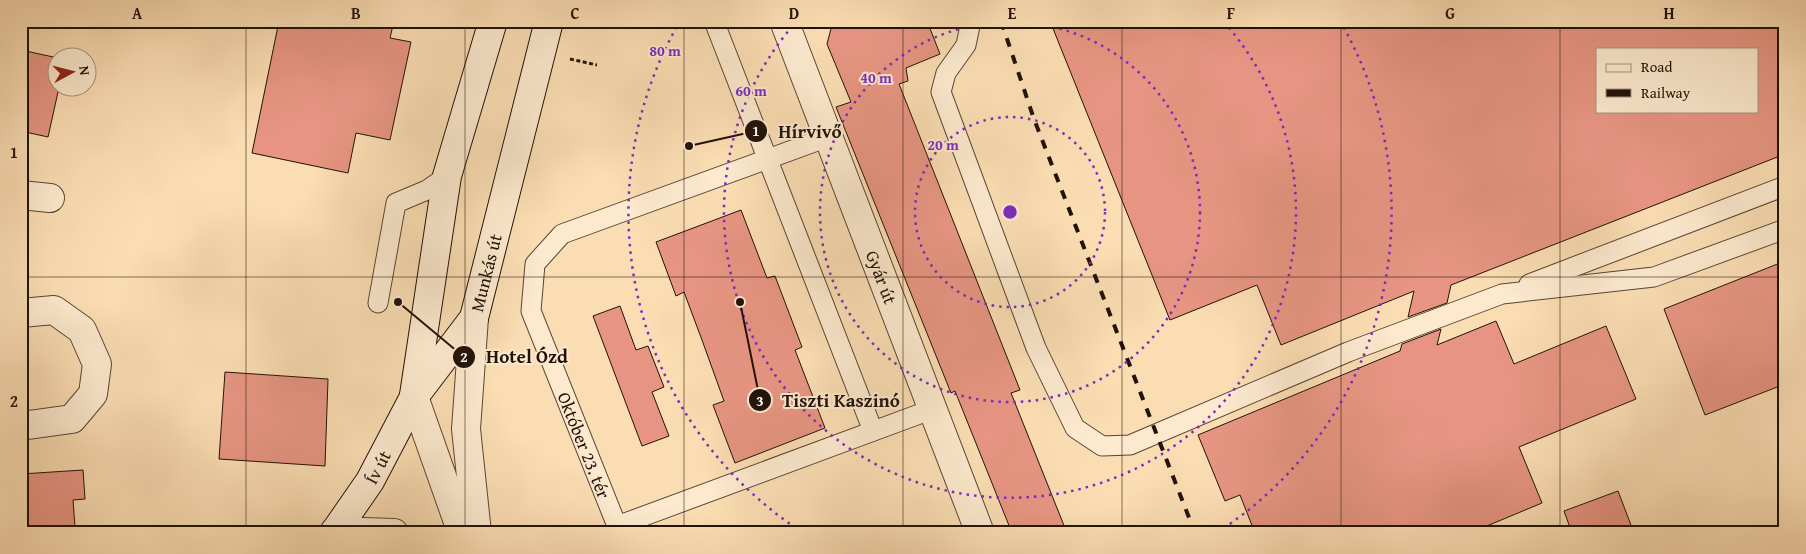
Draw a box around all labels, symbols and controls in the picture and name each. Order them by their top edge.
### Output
text: A [132,1,143,25]
text: B [351,1,361,25]
text: C [570,1,580,25]
text: D [789,1,799,25]
text: E [1008,1,1017,25]
text: F [1227,1,1235,25]
text: G [1445,1,1455,25]
text: H [1663,1,1675,25]
text: 80 m [649,40,681,61]
north arrow [48,48,98,98]
legend [1596,48,1758,112]
text: Road [1641,56,1672,77]
text: N [74,65,95,77]
text: 40 m [860,67,892,88]
text: 60 m [735,80,767,101]
text: Railway [1641,82,1691,103]
callout: Hírvivő [743,114,852,148]
text: Hírvivő [778,117,842,145]
text: 1 [752,120,760,141]
text: 20 m [927,134,959,155]
text: 1 [10,140,18,164]
centre of rings [1001,203,1019,221]
street label: Munkás út [463,230,508,315]
street label: Gyár út [859,246,905,308]
callout: Hotel Ózd [451,340,578,374]
text: Hotel Ózd [486,342,568,370]
text: 2 [460,346,468,367]
callout: Tiszti Kaszinó [747,383,910,417]
text: Tiszti Kaszinó [782,386,900,414]
street label: Október 23. tér [551,388,618,503]
text: 2 [10,389,18,413]
text: 3 [756,390,764,411]
street label: Ív út [357,445,398,489]

